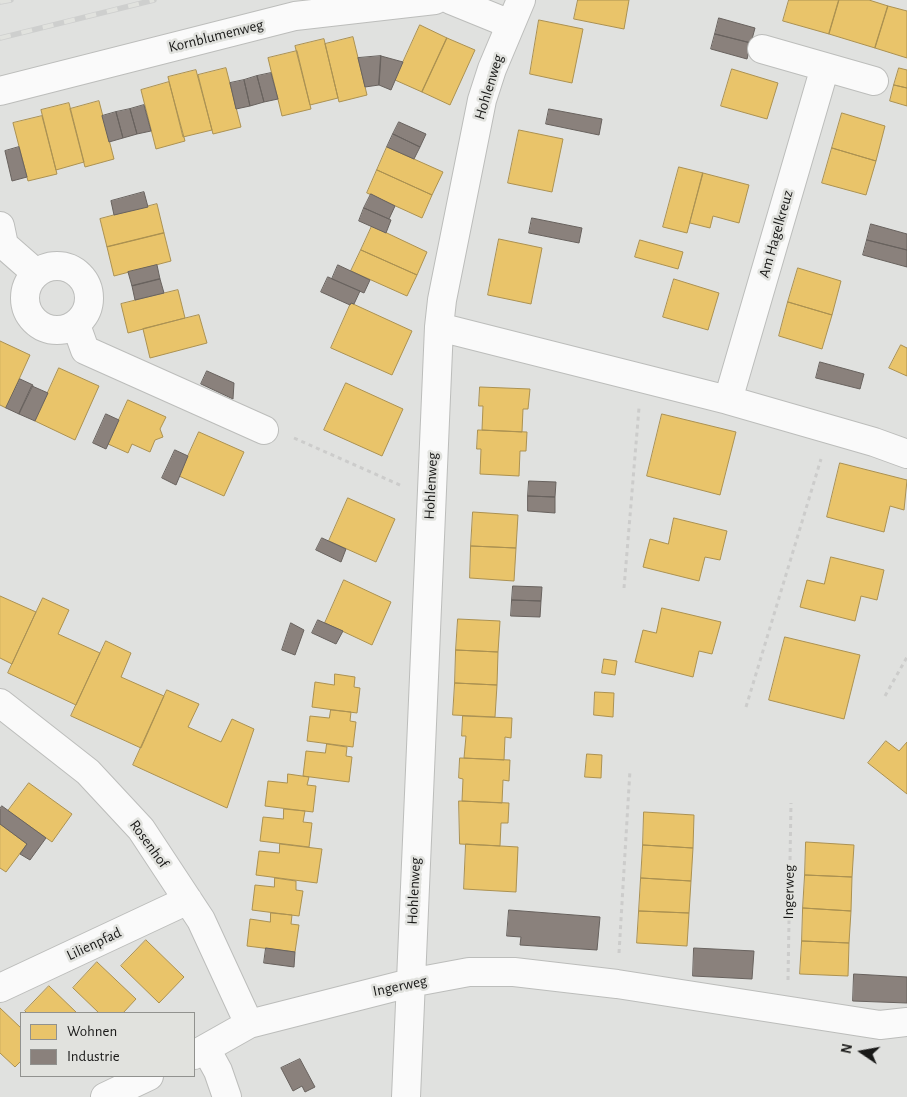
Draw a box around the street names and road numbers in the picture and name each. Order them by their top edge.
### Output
street label: Kornblumenweg [167,16,265,56]
street label: Hohlenweg [471,52,507,122]
street label: Am Hagelkreuz [755,188,797,280]
street label: Hohlenweg [420,452,442,520]
street label: Rosenhof [126,817,172,871]
street label: Hohlenweg [403,857,425,925]
street label: Ingerweg [780,864,798,920]
street label: Lilienpfad [64,924,124,964]
street label: Ingerweg [371,971,429,1001]

